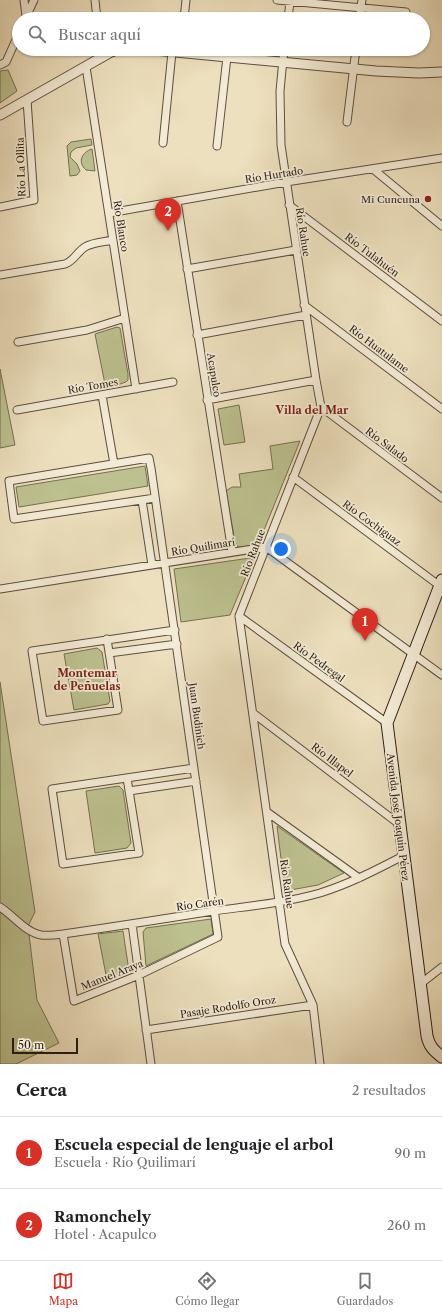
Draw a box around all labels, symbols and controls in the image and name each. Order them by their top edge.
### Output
search box [12,12,430,56]
icon: search [26,23,48,45]
text: Buscar aquí [58,25,141,44]
street label: Río La Ollita [13,136,29,197]
street label: Río Hurtado [244,164,304,186]
place label: Mi Cuncuna [361,193,421,206]
marker: Mi Cuncuna [423,194,433,204]
pin: 2 [155,198,181,231]
street label: Río Blanco [111,199,131,253]
street label: Río Rahue [293,206,313,258]
street label: Río Tulahuén [342,230,402,280]
street label: Río Huatulame [346,322,412,376]
street label: Acapulco [204,351,224,398]
street label: Río Tomes [67,375,119,397]
district label: Villa del Mar [275,403,349,417]
street label: Río Salado [363,425,411,465]
street label: Río Cochiguaz [340,497,404,549]
street label: Río Rahue [238,527,268,579]
street label: Río Quilimarí [170,536,236,558]
your location [271,539,291,559]
pin: 1 [352,608,378,641]
street label: Río Pedregal [291,639,347,685]
district label: Montemar de Peñuelas [53,666,121,693]
street label: Juan Budinich [186,680,208,751]
street label: Río Illapel [309,740,355,780]
street label: Avenida José Joaquín Pérez [384,751,412,882]
street label: Río Rahue [277,858,297,910]
street label: Río Carén [175,894,225,914]
street label: Manuel Araya [79,956,146,993]
street label: Pasaje Rodolfo Oroz [179,993,277,1021]
scale bar [12,1036,78,1055]
text: 50 m [18,1038,44,1052]
text: Cerca [16,1080,67,1100]
text: 2 resultados [352,1082,426,1098]
text: Escuela especial de lenguaje el arbol [54,1135,334,1154]
text: 1 [26,1145,32,1161]
text: 90 m [395,1145,426,1161]
text: Escuela · Río Quilimarí [54,1154,196,1170]
text: Ramonchely [54,1207,151,1226]
text: 2 [25,1217,33,1233]
text: 260 m [387,1217,426,1233]
text: Hotel · Acapulco [54,1226,156,1242]
tab: Mapa [49,1270,78,1308]
tab: Cómo llegar [175,1270,239,1308]
tab: Guardados [337,1270,393,1308]

